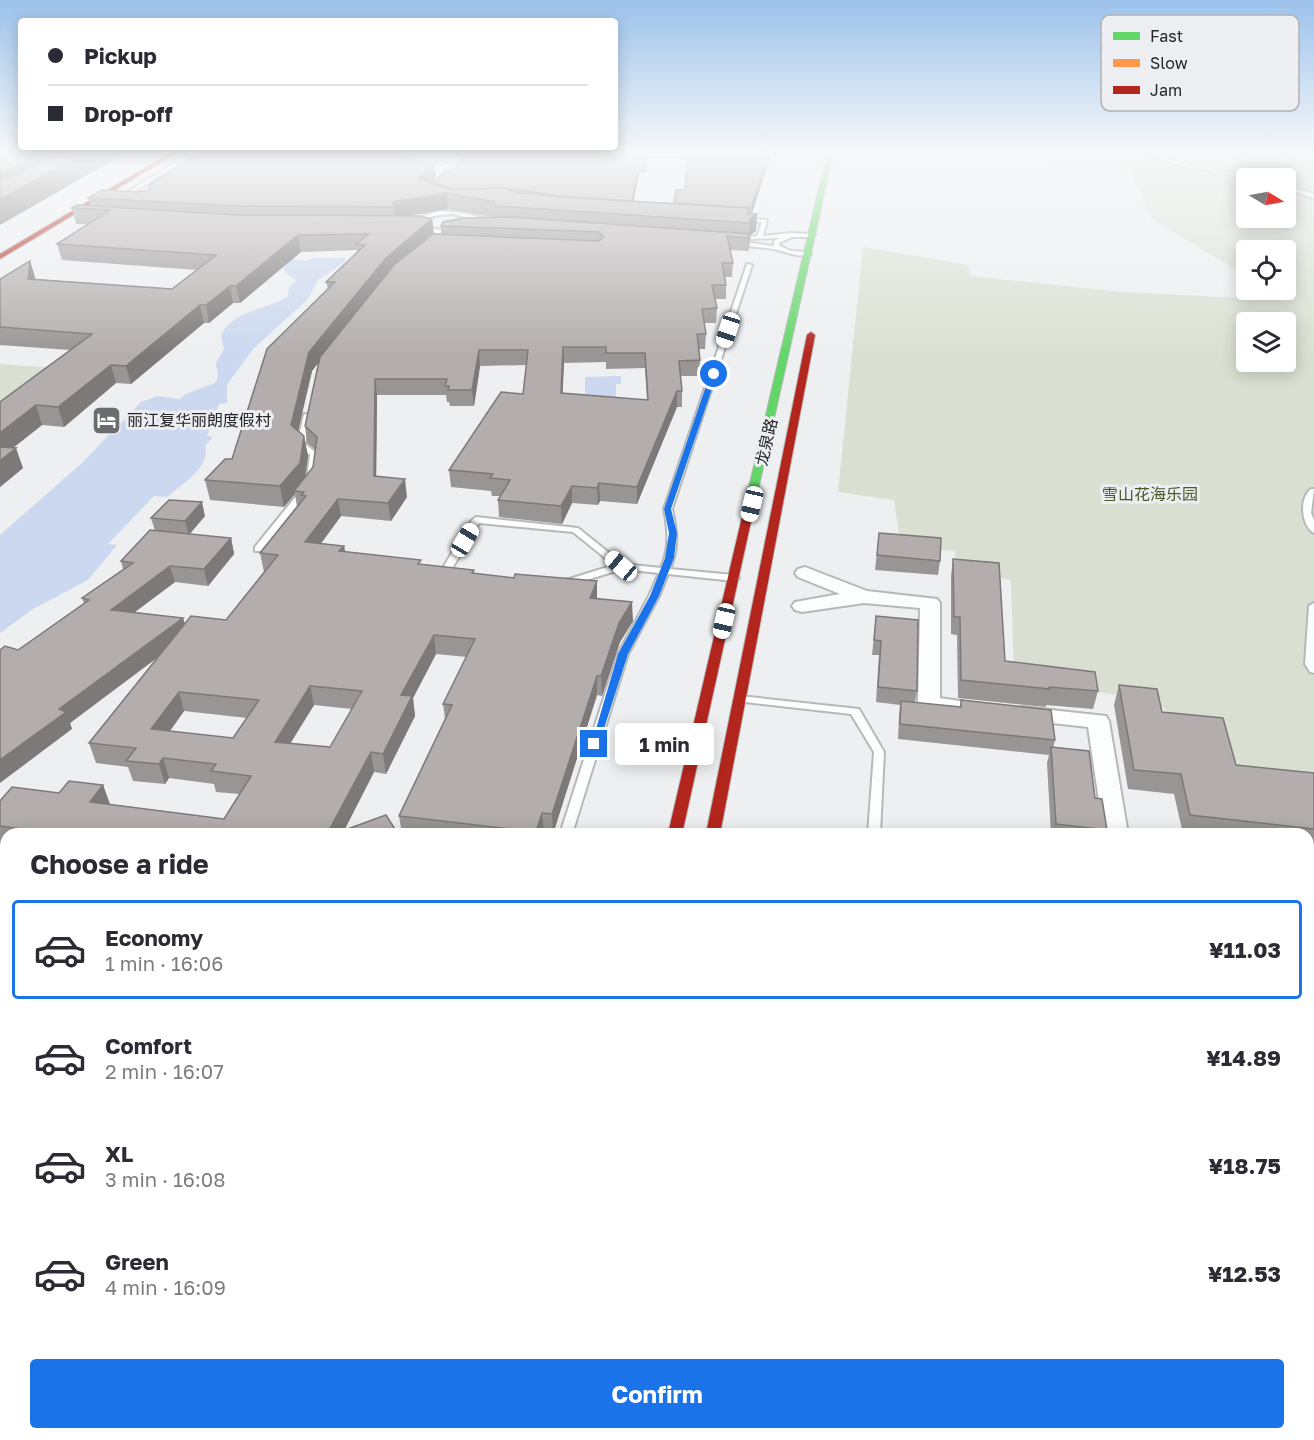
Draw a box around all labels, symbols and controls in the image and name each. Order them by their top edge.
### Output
legend [1101,15,1299,111]
text: Fast [1150,26,1183,46]
text: Pickup [84,42,157,69]
text: Slow [1150,53,1188,73]
text: Jam [1150,80,1182,100]
text: Drop-off [84,100,173,127]
north arrow [1236,168,1296,228]
map controls [1236,168,1296,372]
button: locate [1236,240,1296,300]
car [714,310,742,350]
button: layers [1236,312,1296,372]
route start [700,360,727,387]
hotel icon: 丽江复华丽朗度假村 [90,404,122,436]
place label: 丽江复华丽朗度假村 [127,410,271,430]
street label: 龙泉路 [751,416,781,468]
car [739,484,765,524]
park label: 雪山花海乐园 [1102,484,1198,504]
car [448,520,482,560]
car [601,548,641,584]
car [711,601,737,641]
callout: 1 min [615,723,714,765]
route end [580,730,607,757]
text: 1 min [639,732,690,756]
text: Choose a ride [30,848,209,880]
icon: car [33,923,87,977]
text: Economy [105,924,203,951]
text: ¥11.03 [1209,936,1281,963]
text: 1 min · 16:06 [105,951,223,975]
icon: car [33,1031,87,1085]
text: Comfort [105,1032,192,1059]
text: ¥14.89 [1206,1044,1281,1071]
text: 2 min · 16:07 [105,1059,224,1083]
icon: car [33,1139,87,1193]
text: XL [105,1140,133,1167]
text: ¥18.75 [1209,1152,1281,1179]
text: 3 min · 16:08 [105,1167,225,1191]
icon: car [33,1247,87,1301]
text: Green [105,1248,169,1275]
text: ¥12.53 [1208,1260,1281,1287]
text: 4 min · 16:09 [105,1275,226,1299]
button: Confirm [30,1359,1284,1428]

